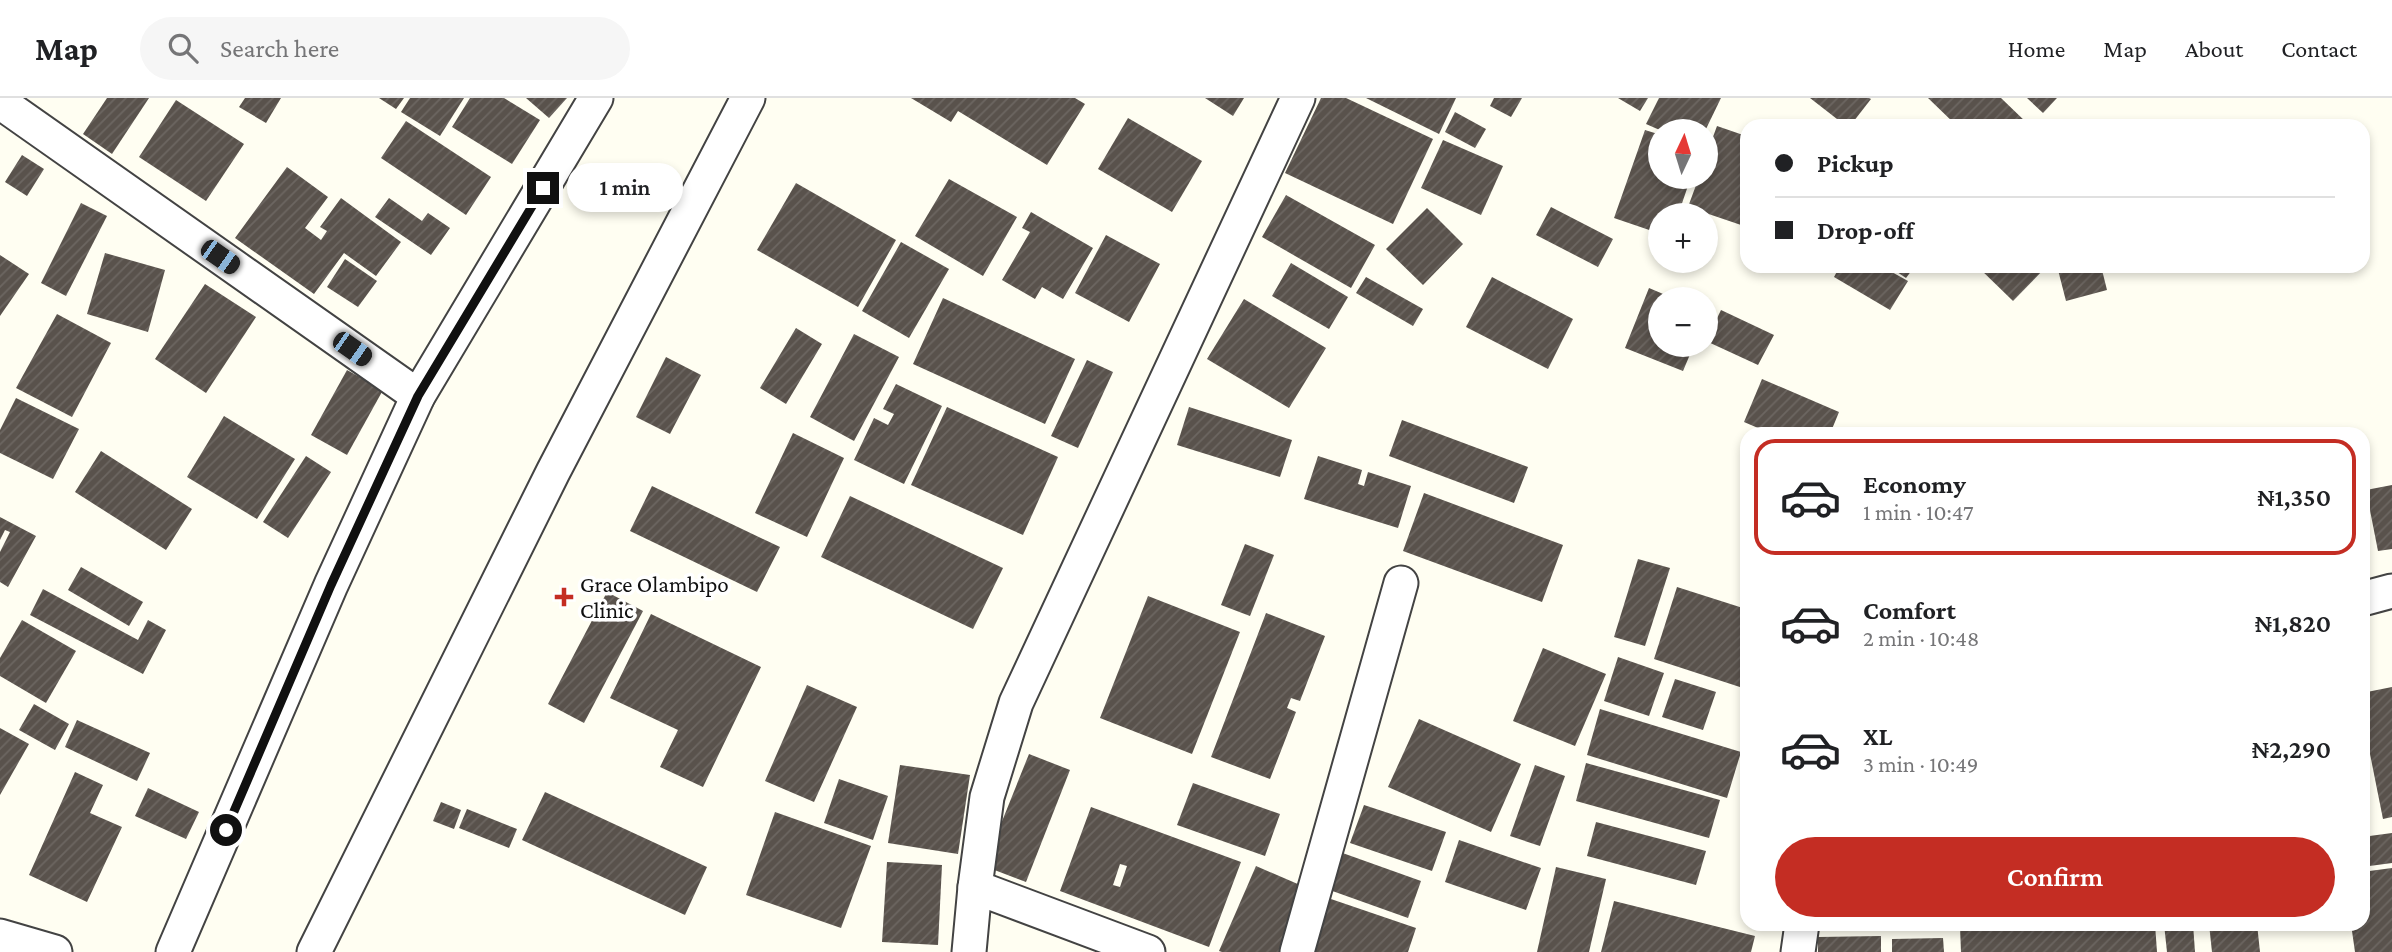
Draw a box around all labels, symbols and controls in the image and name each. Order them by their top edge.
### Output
search box [140,17,630,80]
icon: search [164,29,202,67]
text: Map [35,30,98,67]
text: Search here [220,34,339,63]
text: Home [2008,35,2065,62]
text: Map [2103,35,2147,62]
text: About [2185,35,2243,62]
text: Contact [2281,35,2357,62]
north arrow [1648,119,1718,189]
map controls [1648,119,1718,357]
text: Pickup [1817,149,1894,178]
callout: 1 min [568,164,683,212]
route end [527,172,559,204]
text: 1 min [599,174,651,200]
button: + [1648,203,1718,273]
text: Drop-off [1817,216,1914,245]
car [197,236,244,278]
button: − [1648,287,1718,357]
car [329,328,376,370]
icon: car [1779,466,1842,529]
text: Economy [1863,470,1966,499]
text: ₦1,350 [2257,483,2331,512]
text: 1 min · 10:47 [1863,499,1974,525]
place label: Grace Olambipo Clinic [580,571,729,623]
marker: Grace Olambipo Clinic [554,587,574,607]
icon: car [1779,592,1842,655]
text: Comfort [1863,596,1956,625]
text: ₦1,820 [2255,609,2331,638]
text: 2 min · 10:48 [1863,625,1979,651]
icon: car [1779,718,1842,781]
text: XL [1863,722,1892,751]
text: ₦2,290 [2252,735,2331,764]
text: 3 min · 10:49 [1863,751,1978,777]
route start [210,814,242,846]
button: Confirm [1775,837,2335,917]

